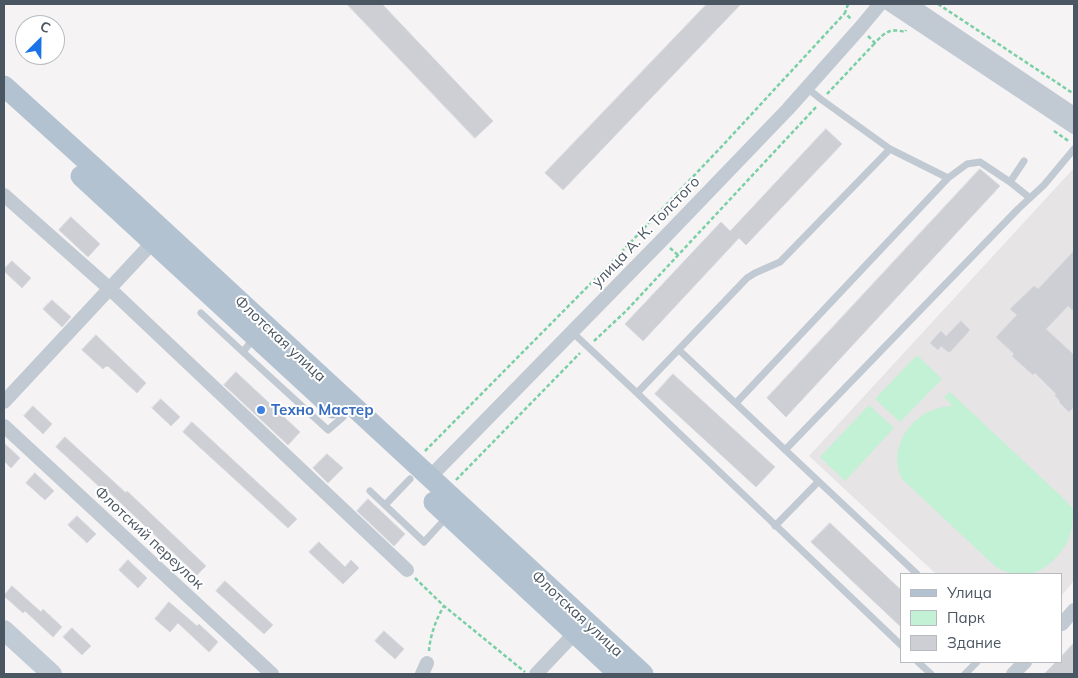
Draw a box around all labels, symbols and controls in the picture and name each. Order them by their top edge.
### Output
north arrow [15,15,65,65]
text: С [38,17,53,37]
street label: улица А. К. Толстого [588,173,704,291]
street label: Флотская улица [231,292,329,386]
place label: Техно Мастер [271,401,374,419]
marker: Техно Мастер [255,404,267,416]
street label: Флотский переулок [91,483,207,593]
street label: Флотская улица [528,567,626,661]
legend [900,573,1063,663]
text: Улица [947,583,992,602]
text: Парк [947,608,985,627]
text: Здание [947,633,1001,652]

